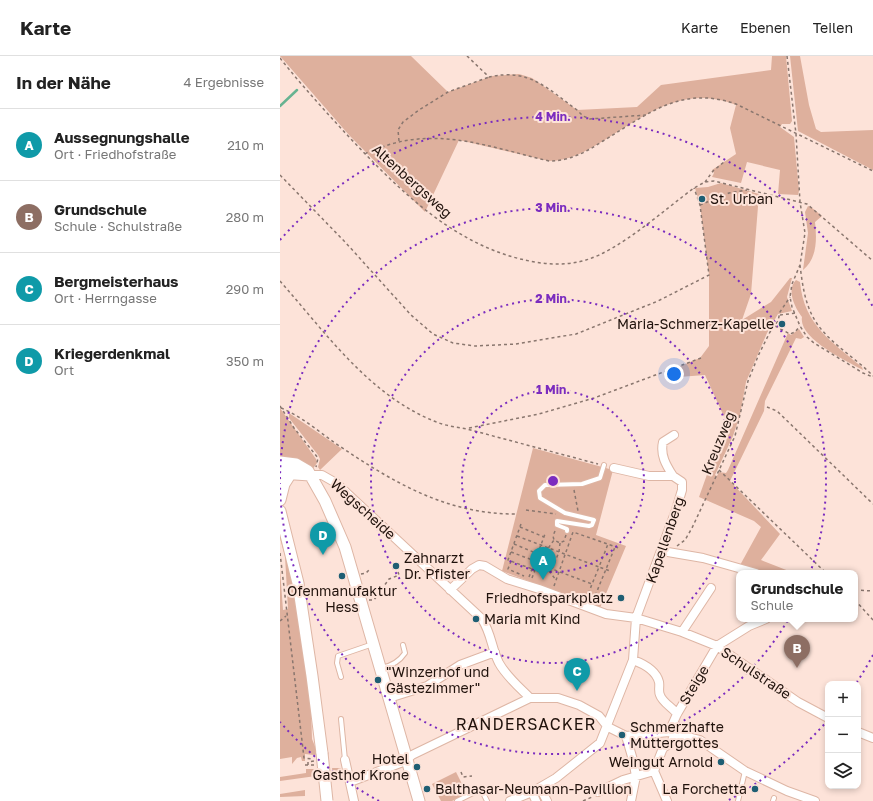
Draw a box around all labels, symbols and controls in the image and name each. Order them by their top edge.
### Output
text: Karte [20,16,71,39]
text: Karte [681,19,718,36]
text: Ebenen [740,19,791,36]
text: Teilen [813,19,853,36]
text: In der Nähe [16,72,111,93]
text: 4 Ergebnisse [184,74,264,90]
text: 4 Min. [535,109,571,124]
text: Aussegnungshalle [54,128,190,146]
text: A [24,137,34,153]
text: 210 m [227,137,264,153]
street label: Altenbergsweg [369,140,456,221]
text: Ort · Friedhofstraße [54,146,176,162]
place label: St. Urban [710,190,773,207]
marker: St. Urban [697,194,707,204]
text: Grundschule [54,200,147,218]
text: 3 Min. [535,200,571,215]
text: B [24,209,34,225]
text: 280 m [226,209,264,225]
text: Schule · Schulstraße [54,218,182,234]
text: Bergmeisterhaus [54,272,178,290]
text: C [24,281,34,297]
text: 290 m [226,281,264,297]
text: Ort · Herrngasse [54,290,157,306]
text: 2 Min. [535,291,571,306]
place label: Maria-Schmerz-Kapelle [617,315,774,332]
marker: Maria-Schmerz-Kapelle [777,319,787,329]
text: Kriegerdenkmal [54,344,170,362]
text: D [24,353,34,369]
text: 350 m [226,353,264,369]
text: Ort [54,362,74,378]
your location [664,364,684,384]
text: 1 Min. [536,382,570,397]
street label: Kreuzweg [697,409,738,477]
centre of rings [546,474,560,488]
street label: Wegscheide [327,475,399,542]
street label: Kapellenberg [642,494,687,585]
pin: D [310,522,336,555]
pin: A [530,547,556,580]
place label: Zahnarzt Dr. Pfister [404,549,471,582]
marker: Zahnarzt Dr. Pfister [391,561,401,571]
popup [736,570,858,622]
marker: Ofenmanufaktur Hess [337,571,347,581]
text: Grundschule [751,579,843,597]
place label: Ofenmanufaktur Hess [287,582,397,615]
place label: Friedhofsparkplatz [486,589,613,606]
marker: Friedhofsparkplatz [616,593,626,603]
text: Schule [751,597,793,613]
place label: Maria mit Kind [484,610,580,627]
marker: Maria mit Kind [471,614,481,624]
pin: B [784,635,810,668]
street label: Schulstraße [718,643,794,702]
pin: C [564,658,590,691]
street label: Steige [675,662,712,708]
place label: "Winzerhof und Gästezimmer" [386,663,489,696]
marker: "Winzerhof und Gästezimmer" [373,675,383,685]
map controls [825,681,861,789]
button: + [825,681,861,717]
district label: RANDERSACKER [456,714,596,734]
button: − [825,717,861,753]
place label: Schmerzhafte Muttergottes [630,718,724,751]
marker: Schmerzhafte Muttergottes [617,730,627,740]
place label: Hotel Gasthof Krone [313,750,409,783]
place label: Weingut Arnold [609,753,713,770]
button: layers [825,753,861,789]
marker: Weingut Arnold [716,757,726,767]
marker: Hotel Gasthof Krone [412,762,422,772]
place label: Balthasar-Neumann-Pavillion [435,780,632,797]
place label: La Forchetta [662,780,747,797]
marker: Balthasar-Neumann-Pavillion [422,784,432,794]
marker: La Forchetta [750,784,760,794]

